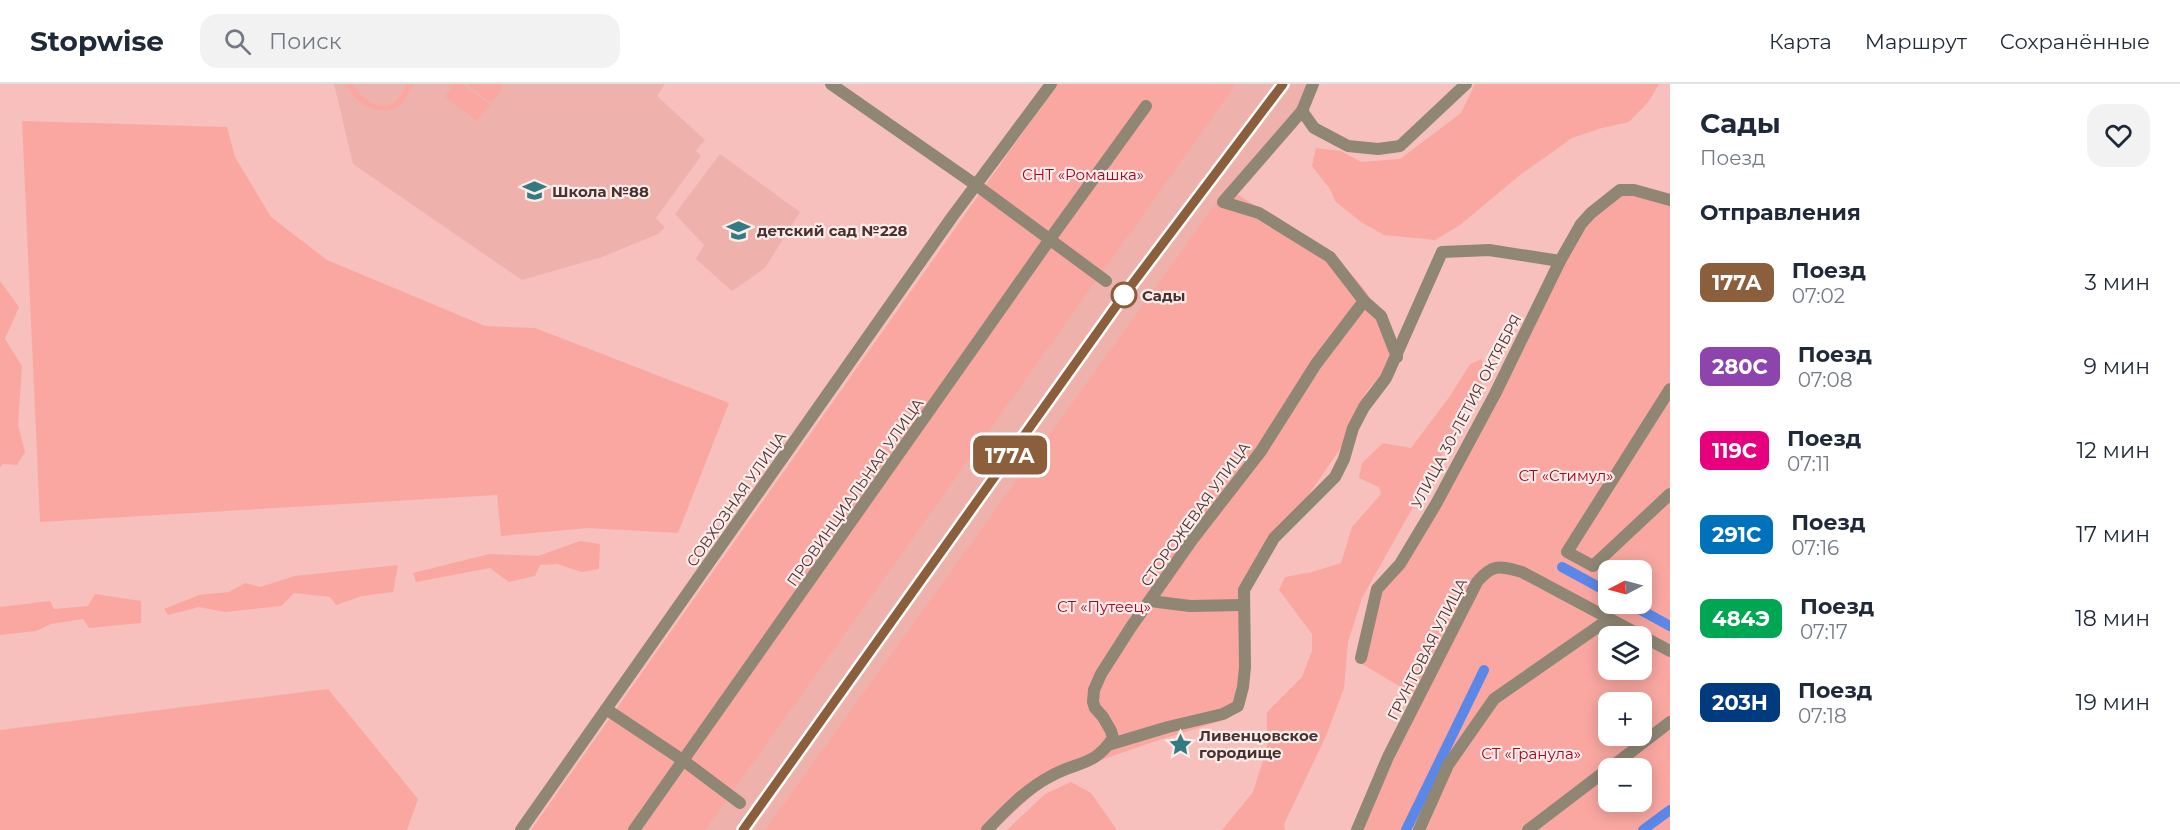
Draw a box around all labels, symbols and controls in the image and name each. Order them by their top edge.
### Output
search box [200,14,620,68]
text: Stopwise [30,24,164,58]
icon: search [221,25,254,58]
text: Поиск [269,28,341,55]
text: Карта [1769,29,1832,54]
text: Маршрут [1865,29,1967,54]
text: Сохранённые [2000,29,2150,54]
button: heart [2087,104,2150,167]
text: Сады [1700,106,1781,140]
text: Поезд [1700,146,1765,170]
park label: СНТ «Ромашка» [1022,165,1144,184]
school or university icon: Школа №88 [521,178,547,204]
place label: Школа №88 [552,182,649,201]
text: Отправления [1700,199,1861,226]
school or university icon: детский сад №228 [726,217,752,243]
place label: детский сад №228 [757,221,908,240]
text: Поезд [1792,257,1866,284]
text: 3 мин [2084,269,2150,296]
text: 177А [1712,270,1762,295]
marker: Сады [1111,282,1137,308]
text: 07:02 [1792,284,1845,308]
place label: Сады [1142,286,1185,305]
street label: УЛИЦА 30-ЛЕТИЯ ОКТЯБРЯ [1407,311,1525,511]
text: Поезд [1798,341,1872,368]
text: 9 мин [2083,353,2150,380]
text: 280С [1712,354,1768,379]
text: 07:08 [1798,368,1852,392]
street label: ПРОВИНЦИАЛЬНАЯ УЛИЦА [783,394,927,590]
text: Поезд [1787,425,1861,452]
street label: СОВХОЗНАЯ УЛИЦА [682,428,790,570]
line badge: 177А [968,436,1052,475]
text: 12 мин [2076,437,2150,464]
street label: СТОРОЖЕВАЯ УЛИЦА [1136,438,1254,590]
text: 119С [1712,438,1757,463]
text: 177А [985,443,1035,468]
text: 07:11 [1787,452,1830,476]
park label: СТ «Стимул» [1519,466,1613,485]
text: Поезд [1791,509,1865,536]
text: 17 мин [2076,521,2150,548]
text: 291С [1712,522,1761,547]
text: 07:16 [1791,536,1839,560]
north arrow [1598,560,1652,614]
map controls [1598,560,1652,812]
street label: ГРУНТОВАЯ УЛИЦА [1383,575,1471,723]
text: Поезд [1800,593,1874,620]
park label: СТ «Путеец» [1057,597,1151,616]
text: 18 мин [2075,605,2150,632]
text: 484Э [1712,606,1770,631]
text: 07:17 [1800,620,1848,644]
button: layers [1598,626,1652,680]
text: Поезд [1798,677,1872,704]
text: 19 мин [2076,689,2150,716]
text: 203Н [1712,690,1768,715]
button: + [1598,692,1652,746]
text: 07:18 [1798,704,1847,728]
place label: Ливенцовское городище [1199,726,1318,762]
place icon: Ливенцовское городище [1168,731,1194,757]
park label: СТ «Гранула» [1481,744,1581,763]
button: − [1598,758,1652,812]

